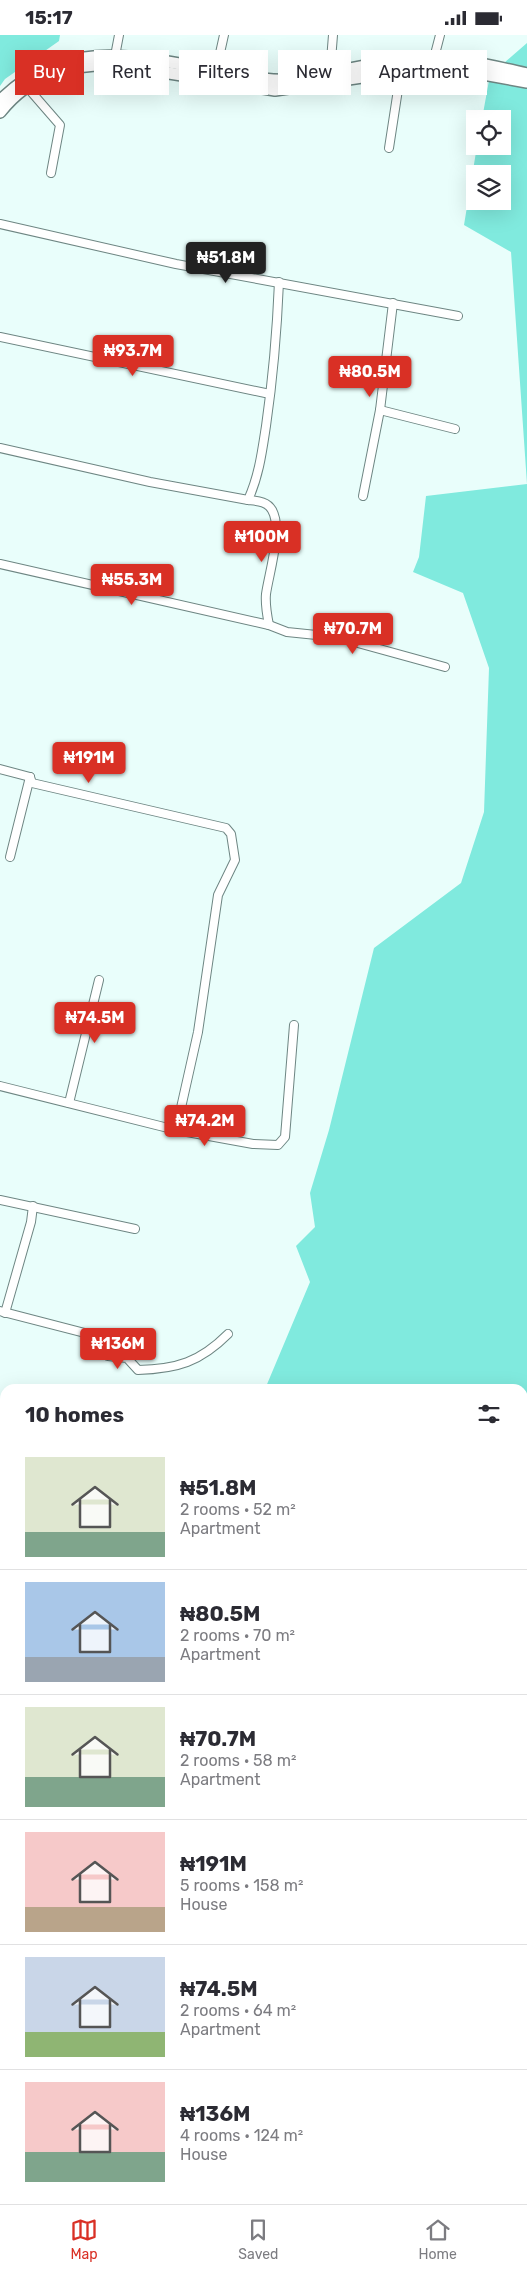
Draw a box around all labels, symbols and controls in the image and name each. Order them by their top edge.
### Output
text: 15:17 [25,6,73,29]
chip: Buy [15,50,84,95]
chip: Rent [94,50,169,95]
chip: Filters [179,50,268,95]
chip: New [278,50,351,95]
chip: Apartment [361,50,487,95]
map controls [466,110,511,210]
button: locate [466,110,511,155]
button: layers [466,165,511,210]
pin: ₦51.8M [185,241,267,284]
text: ₦51.8M [197,248,255,267]
pin: ₦93.7M [92,335,174,377]
text: ₦93.7M [104,341,162,360]
pin: ₦80.5M [329,355,411,398]
text: ₦80.5M [339,362,401,381]
pin: ₦100M [227,521,297,563]
text: ₦100M [235,527,289,546]
pin: ₦55.3M [91,563,173,606]
text: ₦55.3M [102,570,162,589]
pin: ₦70.7M [312,613,394,655]
text: ₦70.7M [324,619,382,638]
pin: ₦191M [54,741,124,784]
text: ₦191M [64,748,114,767]
pin: ₦74.5M [54,1001,136,1044]
text: ₦74.5M [65,1008,125,1027]
pin: ₦74.2M [164,1105,246,1147]
text: ₦74.2M [175,1111,235,1130]
pin: ₦136M [83,1327,153,1370]
text: ₦136M [91,1334,145,1353]
icon: filters [475,1400,503,1428]
text: 10 homes [25,1402,124,1427]
text: ₦51.8M [180,1475,257,1500]
icon: home [65,1477,125,1537]
text: 2 rooms · 52 m² [180,1500,296,1519]
text: Apartment [180,1519,260,1538]
text: ₦80.5M [180,1601,260,1626]
icon: home [65,1602,125,1662]
text: 2 rooms · 70 m² [180,1626,295,1645]
text: Apartment [180,1645,260,1664]
text: ₦70.7M [180,1726,256,1751]
icon: home [65,1727,125,1787]
text: 2 rooms · 58 m² [180,1751,296,1770]
text: Apartment [180,1770,260,1789]
text: ₦191M [180,1851,247,1876]
icon: home [65,1852,125,1912]
text: 5 rooms · 158 m² [180,1876,303,1895]
text: House [180,1895,227,1914]
text: ₦74.5M [180,1976,258,2001]
icon: home [65,1977,125,2037]
text: 2 rooms · 64 m² [180,2001,296,2020]
text: Apartment [180,2020,260,2039]
text: ₦136M [180,2101,251,2126]
icon: home [65,2102,125,2162]
text: 4 rooms · 124 m² [180,2126,303,2145]
text: House [180,2145,227,2164]
tab: Map [70,2216,98,2263]
tab: Saved [238,2216,278,2263]
tab: Home [419,2216,457,2263]

